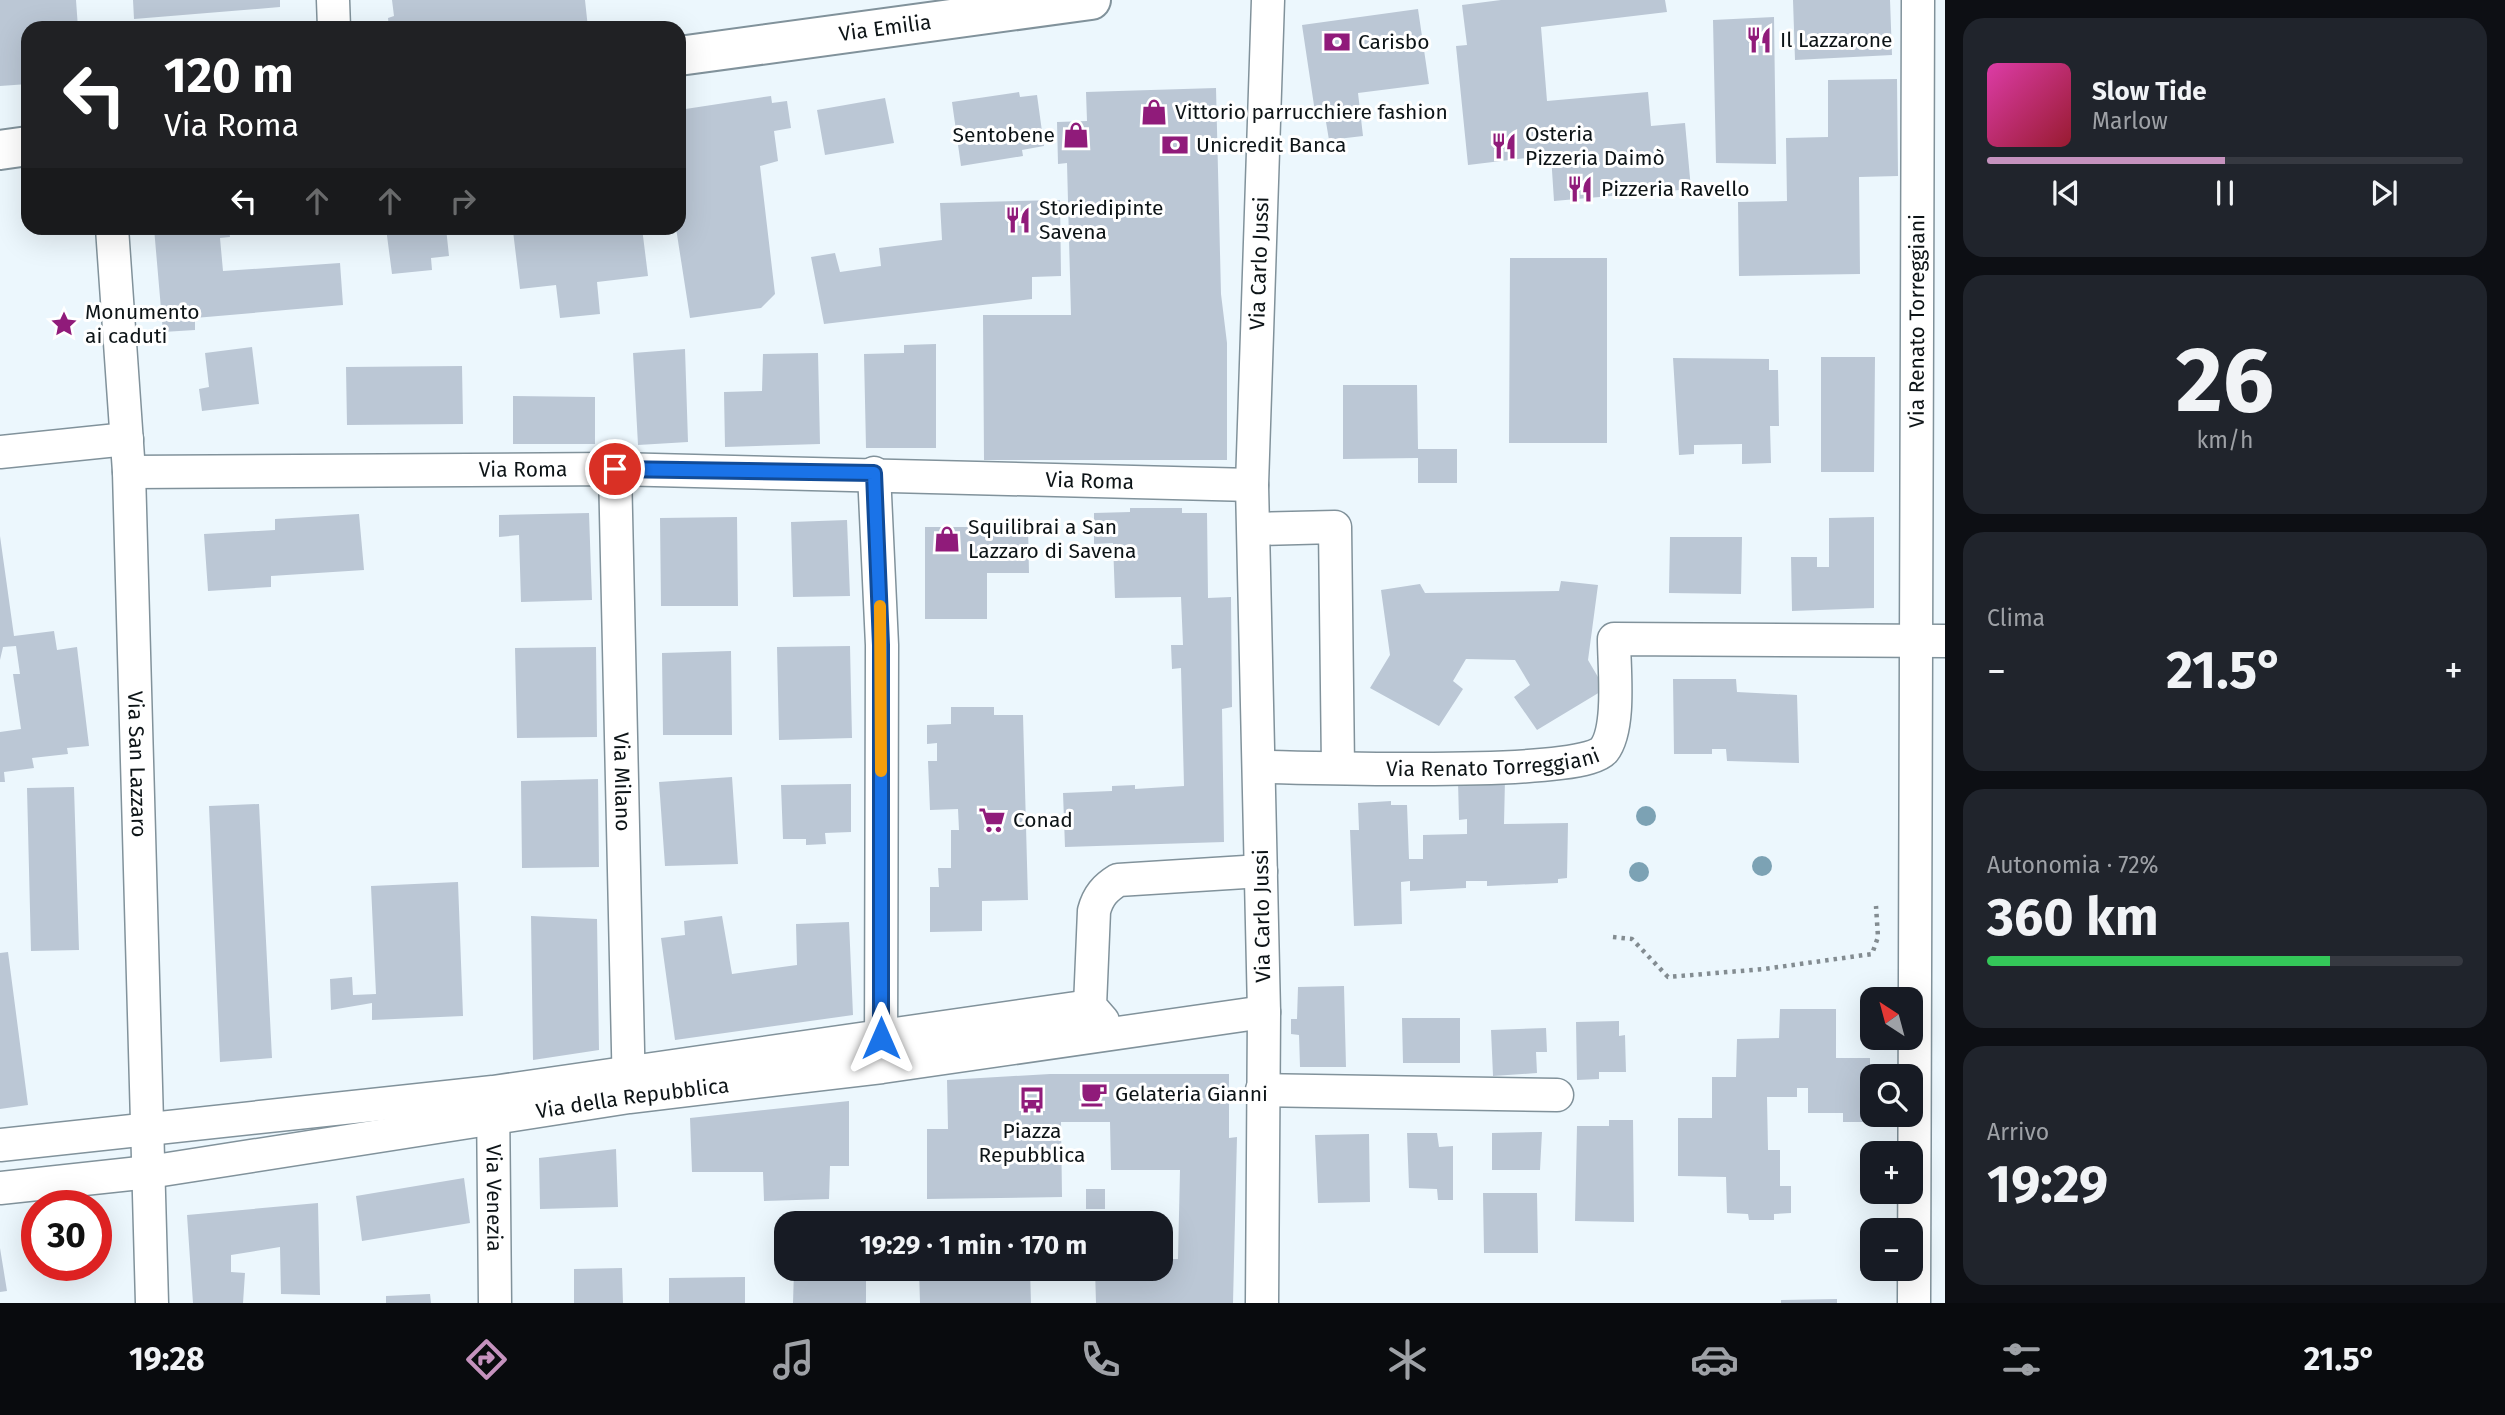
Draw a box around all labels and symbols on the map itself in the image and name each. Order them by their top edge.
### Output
street label: Via Emilia [837,9,933,47]
restaurant icon: Il Lazzarone [1744,25,1774,55]
bank icon: Carisbo [1322,27,1352,57]
place label: Il Lazzarone [1780,27,1893,53]
place label: Carisbo [1358,29,1430,55]
shop icon: Vittorio parrucchiere fashion [1139,97,1169,127]
place label: Vittorio parrucchiere fashion [1175,99,1448,125]
shop icon: Sentobene [1061,120,1091,150]
place label: Osteria Pizzeria Daimò [1525,121,1665,171]
place label: Sentobene [953,122,1055,148]
bank icon: Unicredit Banca [1160,130,1190,160]
restaurant icon: Osteria Pizzeria Daimò [1489,131,1519,161]
place label: Unicredit Banca [1196,132,1346,158]
restaurant icon: Pizzeria Ravello [1565,174,1595,204]
place label: Pizzeria Ravello [1601,176,1750,202]
place label: Storiedipinte Savena [1039,195,1163,245]
street label: Via Carlo Jussi [1244,196,1275,330]
restaurant icon: Storiedipinte Savena [1003,205,1033,235]
street label: Via Renato Torreggiani [1904,214,1930,428]
place label: Monumento ai caduti [85,299,199,349]
place icon: Monumento ai caduti [49,309,79,339]
pin [585,439,645,499]
street label: Via Roma [479,456,567,483]
street label: Via Roma [1045,467,1135,495]
place label: Squilibrai a San Lazzaro di Savena [968,514,1136,564]
shop icon: Squilibrai a San Lazzaro di Savena [932,524,962,554]
street label: Via San Lazzaro [122,691,152,838]
street label: Via Milano [608,732,636,832]
street label: Via Renato Torreggiani [1386,742,1604,782]
supermarket icon: Conad [977,805,1007,835]
place label: Conad [1013,807,1073,833]
street label: Via Carlo Jussi [1248,849,1276,983]
north arrow [1860,987,1923,1050]
position arrow [844,1001,918,1075]
street label: Via della Repubblica [534,1072,731,1124]
cafe icon: Gelateria Gianni [1079,1079,1109,1109]
place label: Gelateria Gianni [1115,1081,1268,1107]
bus stop icon: Piazza Repubblica [1017,1085,1047,1115]
place label: Piazza Repubblica [979,1118,1085,1168]
street label: Via Venezia [480,1144,507,1252]
speed limit sign: 30 [21,1190,112,1281]

